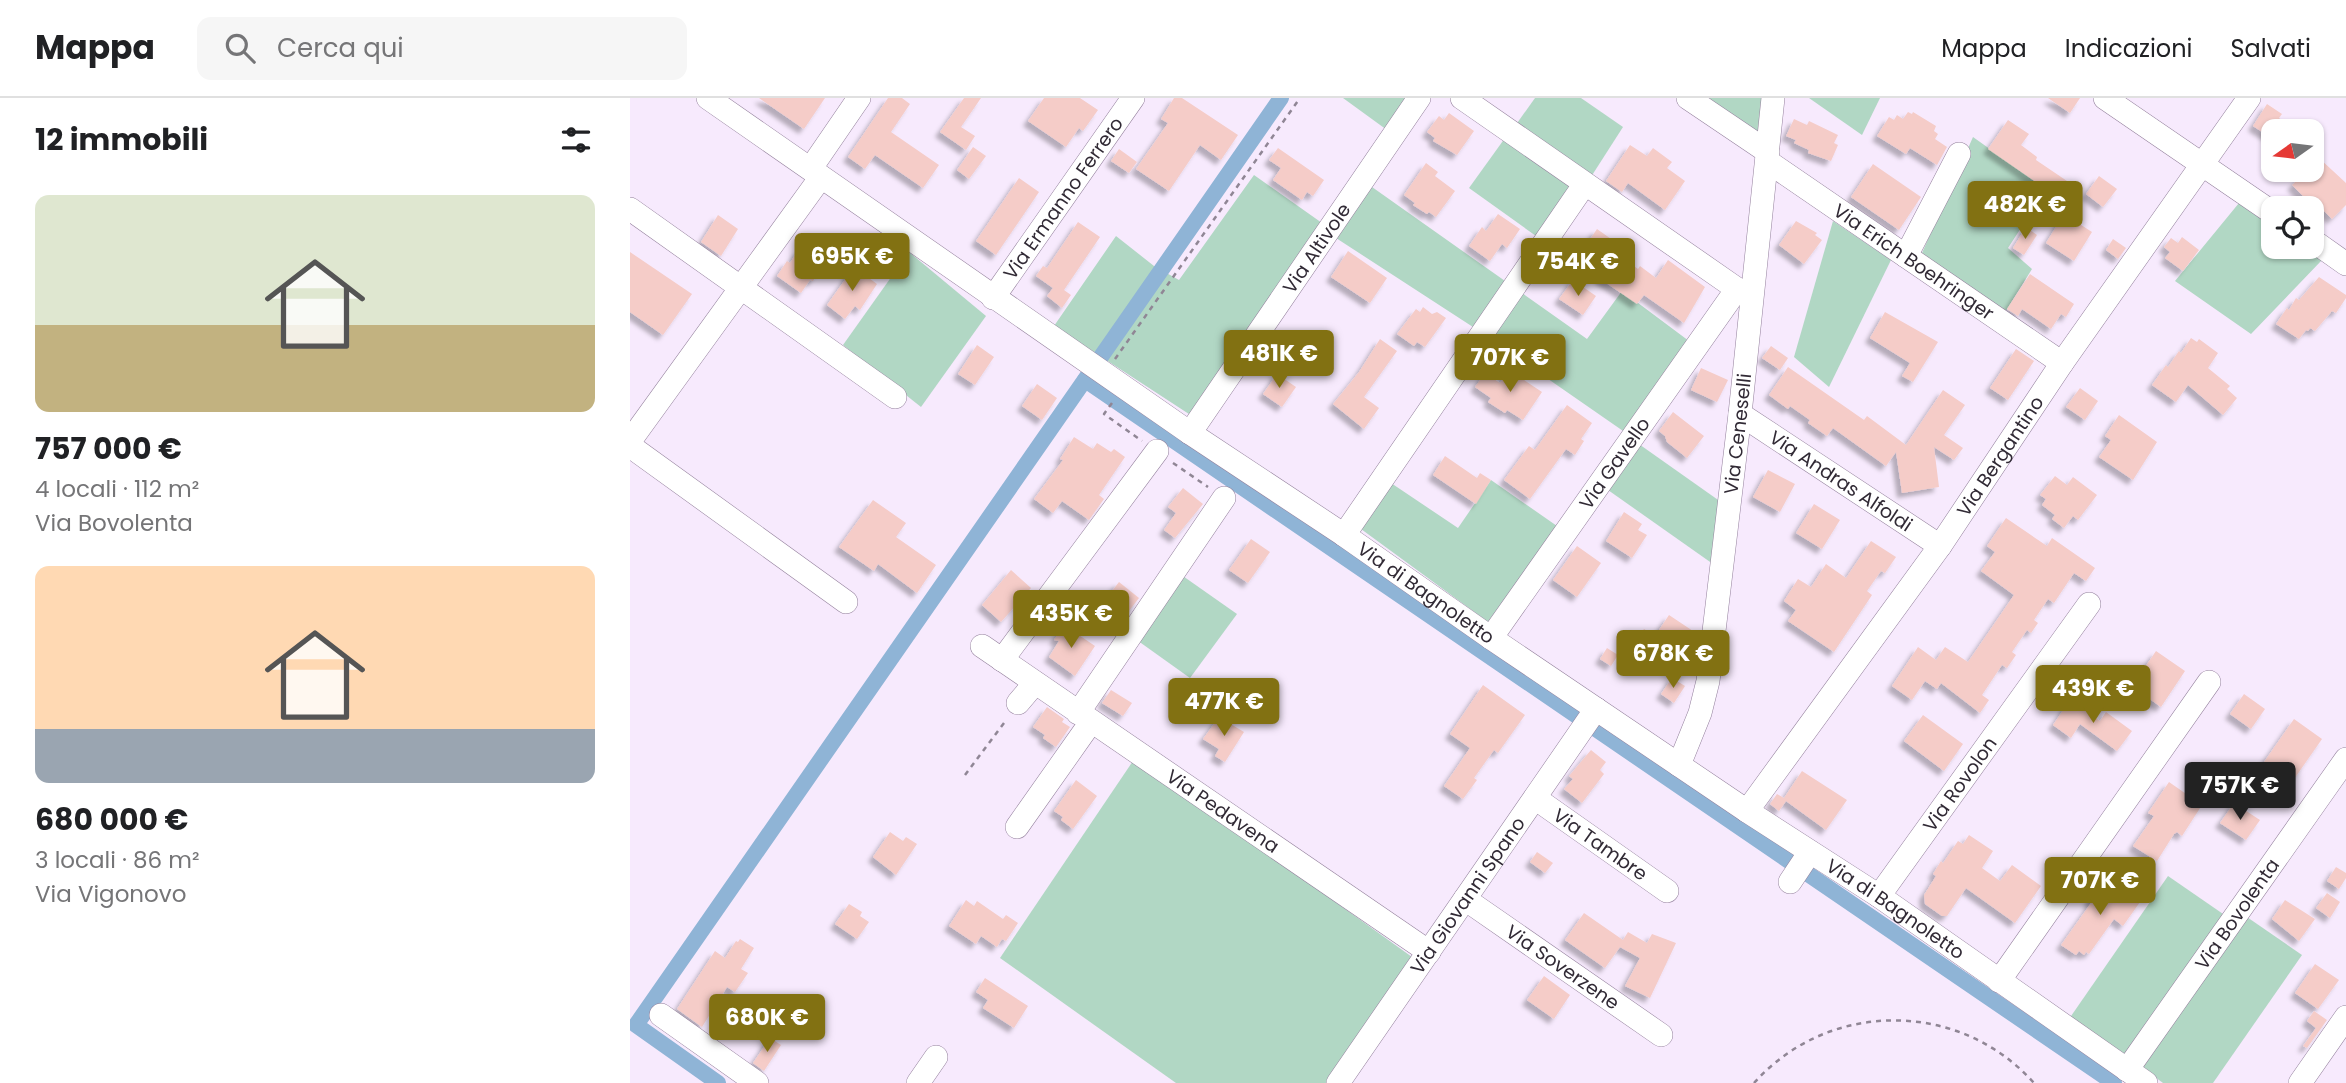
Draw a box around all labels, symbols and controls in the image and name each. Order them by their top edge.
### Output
search box [197,17,687,80]
text: Mappa [35,24,155,71]
icon: search [221,29,259,67]
text: Cerca qui [277,30,404,66]
text: Mappa [1941,32,2027,65]
text: Indicazioni [2065,32,2192,65]
text: Salvati [2230,32,2311,65]
street label: Via Ermanno Ferrero [997,112,1130,285]
text: 12 immobili [35,118,208,161]
north arrow [2261,119,2324,182]
map controls [2261,119,2324,259]
icon: filters [557,121,595,159]
pin: 482K € [1968,181,2082,241]
text: 482K € [1984,188,2066,220]
button: locate [2261,196,2324,259]
street label: Via Erich Boehringer [1828,197,1999,327]
street label: Via Altivole [1276,198,1357,299]
pin: 695K € [795,234,909,293]
pin: 754K € [1521,238,1635,298]
text: 695K € [811,240,893,272]
icon: home [252,241,378,367]
text: 754K € [1537,245,1619,277]
pin: 481K € [1222,330,1336,390]
pin: 707K € [1453,334,1567,394]
text: 481K € [1240,337,1318,369]
text: 707K € [1471,341,1549,373]
street label: Via Ceneselli [1717,372,1758,496]
street label: Via Bergantino [1950,391,2050,522]
street label: Via Gavello [1573,412,1657,515]
street label: Via Andras Alfoldi [1764,424,1918,538]
text: 757 000 € [35,427,182,470]
text: 4 locali · 112 m² [35,473,199,505]
text: Via Bovolenta [35,507,193,539]
street label: Via di Bagnoletto [1352,535,1500,651]
pin: 435K € [1014,590,1128,650]
text: 435K € [1029,597,1113,629]
icon: home [252,612,378,738]
pin: 678K € [1616,630,1730,690]
text: 678K € [1632,637,1714,669]
pin: 439K € [2036,666,2150,725]
text: 439K € [2052,672,2134,704]
pin: 477K € [1167,678,1281,738]
text: 477K € [1184,685,1264,717]
street label: Via Rovolon [1917,731,2003,837]
pin: 757K € [2183,762,2297,822]
street label: Via Pedavena [1161,763,1285,860]
text: 757K € [2201,769,2279,801]
text: 680 000 € [35,798,188,841]
street label: Via Tambre [1547,802,1653,887]
street label: Via Giovanni Spano [1404,811,1532,980]
text: 3 locali · 86 m² [35,844,200,876]
street label: Via di Bagnoletto [1821,852,1970,966]
street label: Via Bovolenta [2189,853,2286,975]
pin: 707K € [2043,858,2157,917]
text: 707K € [2061,864,2139,896]
text: Via Vigonovo [35,878,186,910]
street label: Via Soverzene [1500,918,1625,1016]
pin: 680K € [710,995,824,1054]
text: 680K € [725,1001,809,1033]

